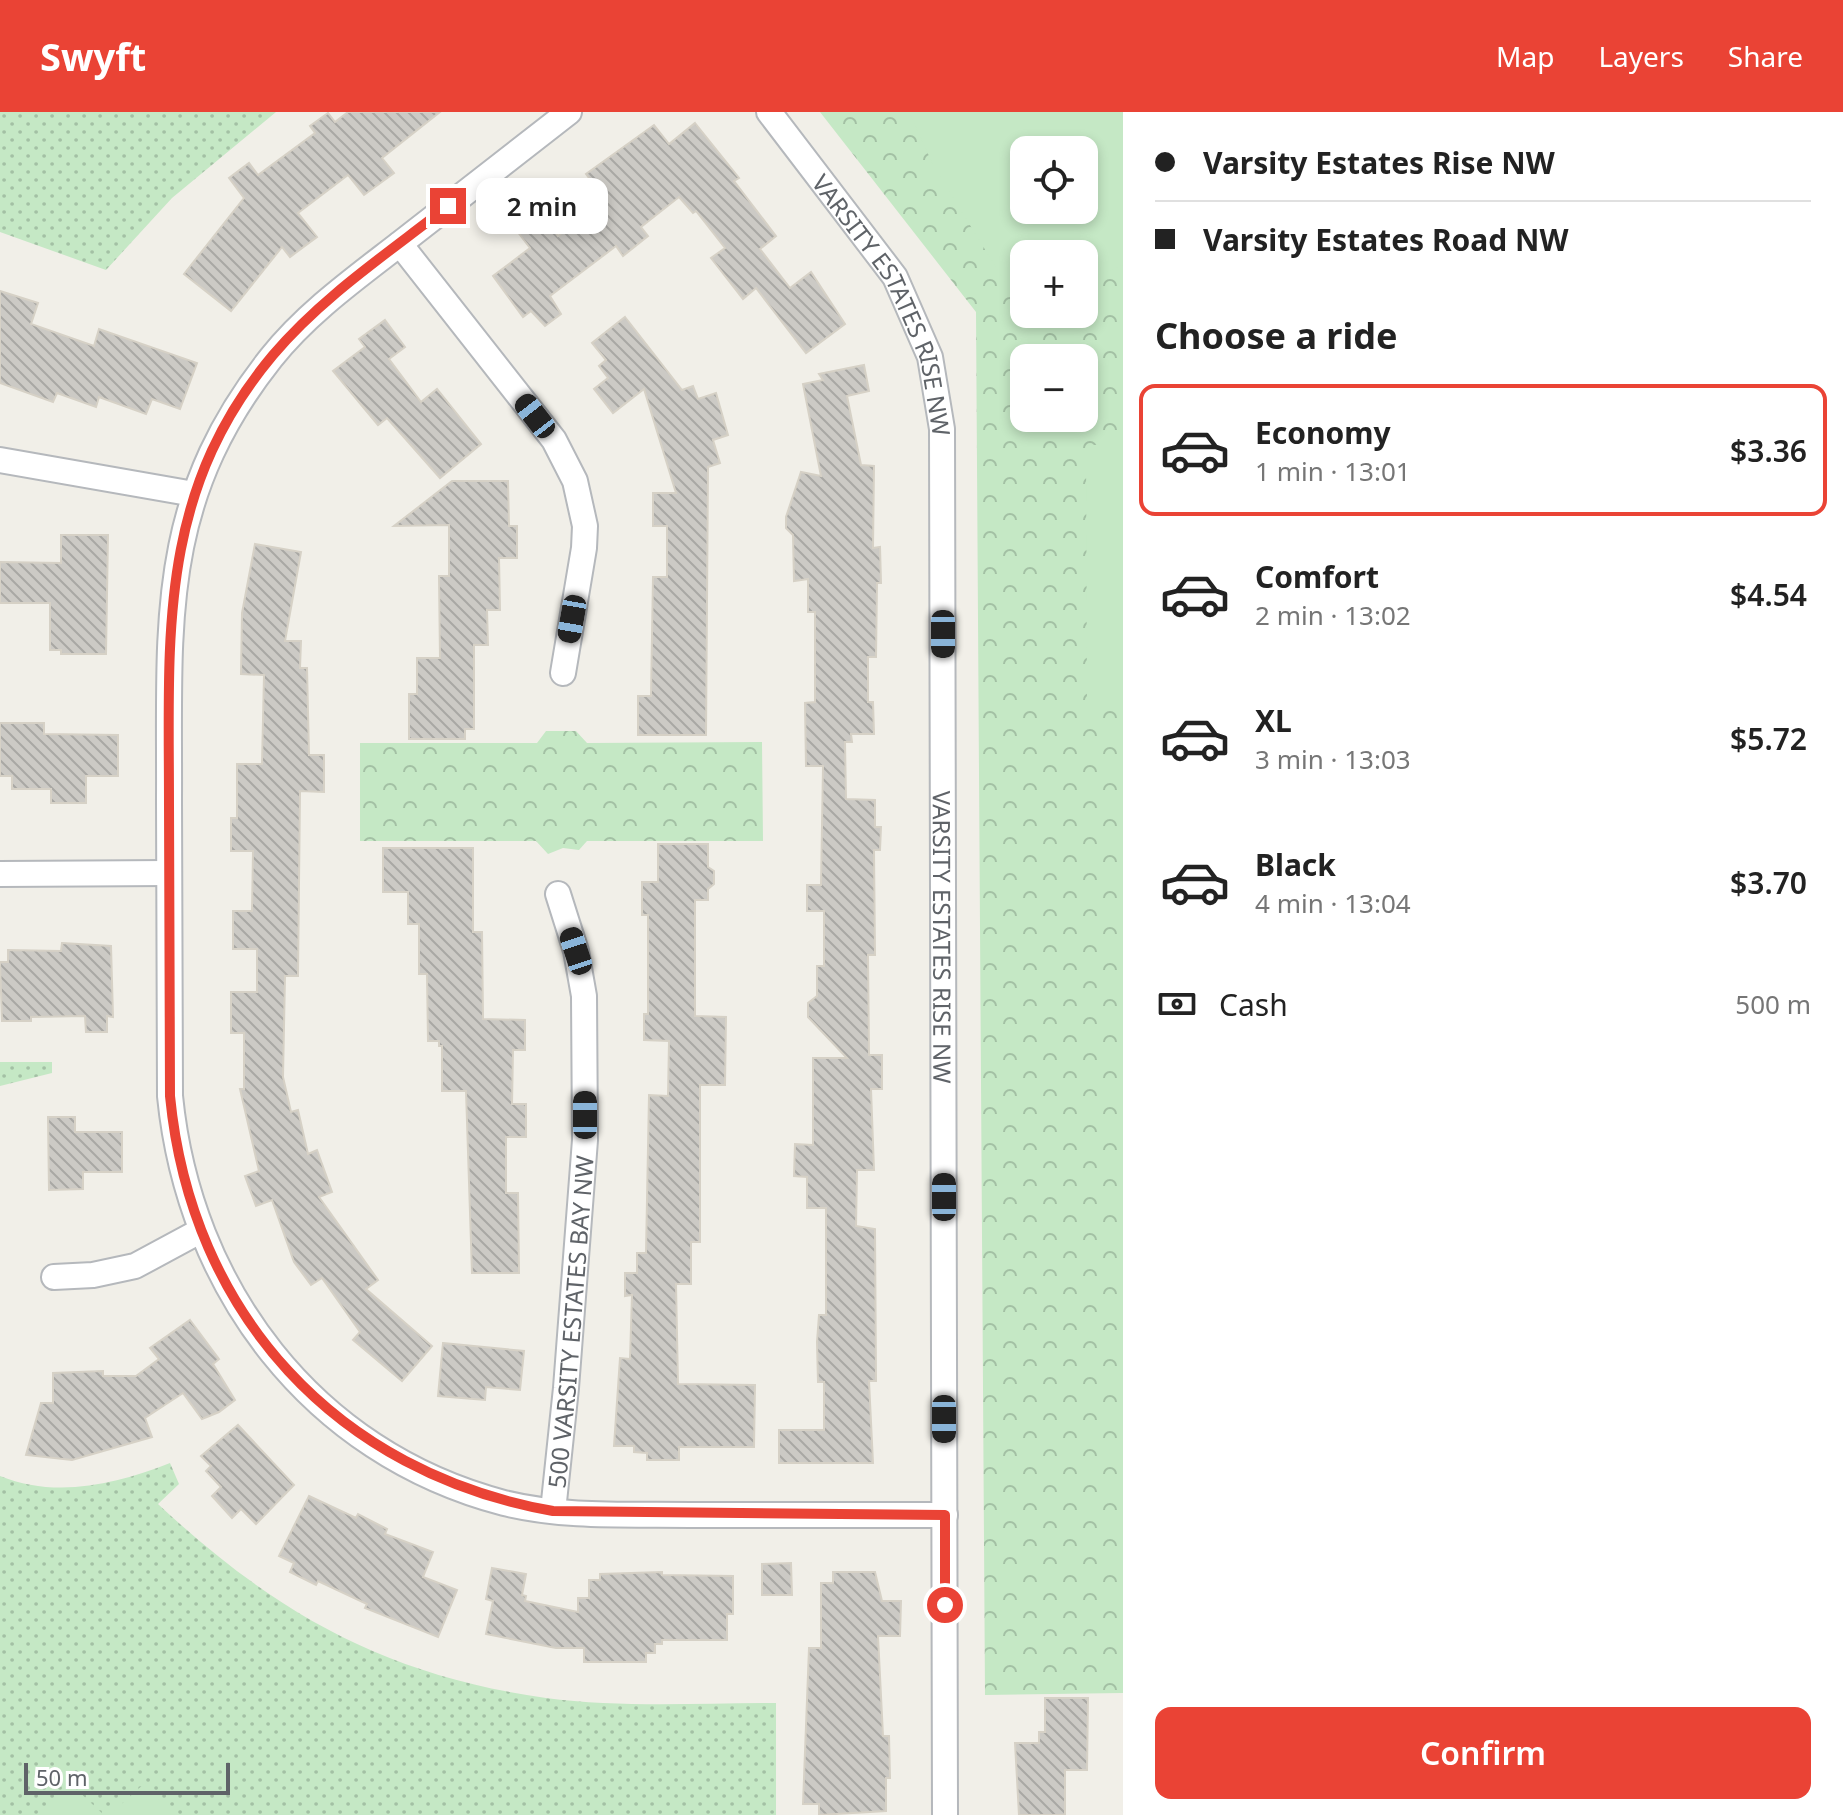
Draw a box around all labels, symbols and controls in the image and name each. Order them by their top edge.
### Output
text: Swyft [40,30,146,82]
text: Map [1496,37,1554,75]
text: Layers [1598,37,1684,75]
text: Share [1728,37,1803,75]
map controls [1010,136,1098,432]
button: locate [1010,136,1098,224]
text: Varsity Estates Rise NW [1203,142,1555,183]
street label: VARSITY ESTATES RISE NW [805,167,959,439]
callout: 2 min [476,178,608,234]
route end [430,188,466,224]
text: 2 min [507,188,577,224]
text: Varsity Estates Road NW [1203,219,1568,260]
button: + [1010,240,1098,328]
text: Choose a ride [1155,311,1397,360]
button: − [1010,344,1098,432]
car [511,390,559,442]
text: Economy [1255,412,1391,453]
icon: car [1159,414,1231,486]
text: $3.36 [1730,430,1807,471]
text: 1 min · 13:01 [1255,453,1411,489]
text: Comfort [1255,556,1379,597]
icon: car [1159,558,1231,630]
text: $4.54 [1730,574,1807,615]
car [556,593,588,645]
text: 2 min · 13:02 [1255,597,1411,633]
car [931,610,955,658]
text: XL [1255,700,1292,741]
icon: car [1159,702,1231,774]
text: $5.72 [1730,718,1807,759]
text: 3 min · 13:03 [1255,741,1411,777]
street label: VARSITY ESTATES RISE NW [926,791,960,1084]
text: Black [1255,844,1336,885]
icon: car [1159,846,1231,918]
text: $3.70 [1730,862,1807,903]
text: 4 min · 13:04 [1255,885,1411,921]
car [557,924,595,978]
icon: cash [1155,982,1199,1026]
text: Cash [1219,984,1288,1025]
text: 500 m [1735,986,1811,1022]
car [573,1091,597,1139]
street label: 500 VARSITY ESTATES BAY NW [539,1154,600,1490]
car [932,1173,956,1221]
car [932,1395,956,1443]
route start [927,1587,963,1623]
button: Confirm [1155,1707,1811,1799]
scale bar [24,1759,230,1795]
text: 50 m [36,1762,87,1792]

